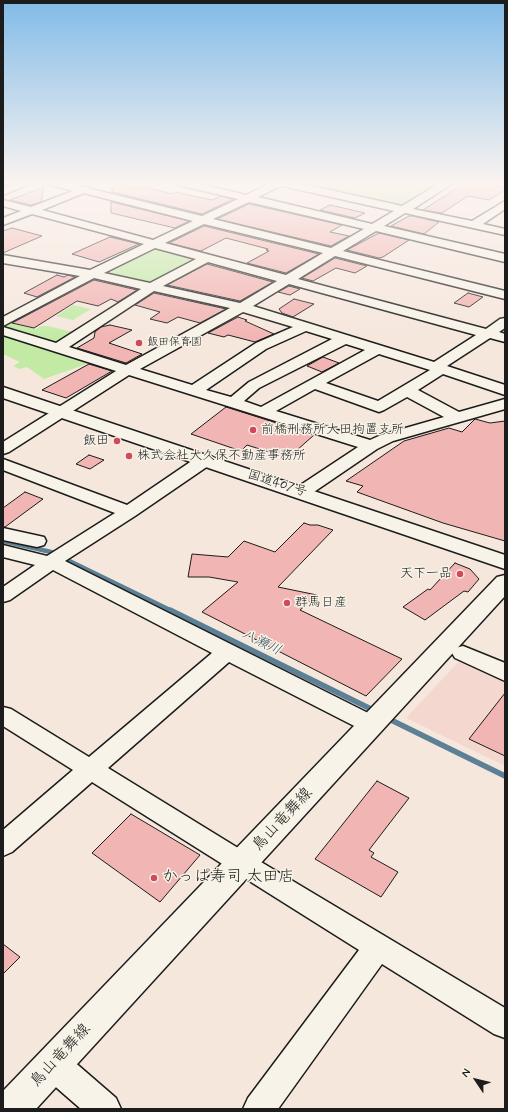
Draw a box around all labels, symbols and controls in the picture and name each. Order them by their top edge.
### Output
place label: 飯田保育園 [147,336,202,350]
marker: 飯田保育園 [134,338,144,348]
place label: 前橋刑務所大田拘置支所 [261,422,404,438]
marker: 前橋刑務所大田拘置支所 [248,425,258,435]
place label: 飯田 [83,433,109,449]
marker: 飯田 [112,436,122,446]
place label: 株式会社大久保不動産事務所 [137,448,306,464]
marker: 株式会社大久保不動産事務所 [124,451,134,461]
street label: 国道407号 [245,467,309,501]
place label: 天下一品 [400,566,452,582]
marker: 天下一品 [455,569,465,579]
place label: 群馬日産 [295,595,347,611]
marker: 群馬日産 [282,598,292,608]
water label: 八瀬川 [238,626,284,660]
street label: 鳥山竜舞線 [249,784,317,856]
place label: かっぱ寿司 太田店 [162,868,294,888]
marker: かっぱ寿司 太田店 [149,873,159,883]
street label: 鳥山竜舞線 [27,1020,95,1092]
north arrow [456,1060,496,1100]
text: N [458,1066,474,1080]

